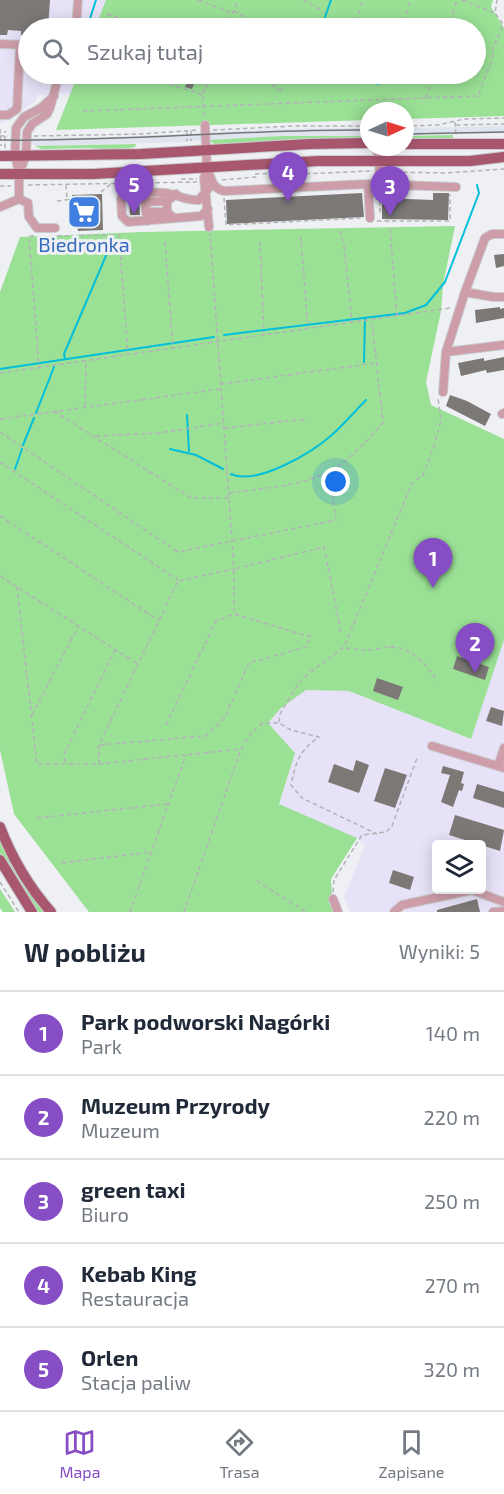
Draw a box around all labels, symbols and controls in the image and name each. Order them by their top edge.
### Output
search box [18,18,486,84]
icon: search [39,35,72,68]
text: Szukaj tutaj [87,38,203,64]
north arrow [360,102,414,156]
pin: 4 [268,152,308,202]
pin: 5 [114,164,154,214]
pin: 3 [370,166,410,216]
supermarket icon: Biedronka [66,194,102,230]
place label: Biedronka [38,232,130,256]
your location [321,467,350,496]
pin: 1 [414,538,452,588]
pin: 2 [456,624,494,673]
map controls [432,840,486,894]
button: layers [432,840,486,894]
text: W pobliżu [24,936,146,967]
text: Wyniki: 5 [399,939,480,963]
text: Park podworski Nagórki [81,1008,330,1034]
text: 1 [39,1021,48,1045]
text: 140 m [426,1021,480,1045]
text: Park [81,1034,122,1058]
text: Muzeum Przyrody [81,1092,270,1118]
text: 2 [38,1105,49,1129]
text: 220 m [423,1105,480,1129]
text: Muzeum [81,1118,160,1142]
text: green taxi [81,1176,186,1202]
text: 3 [38,1189,49,1213]
text: 250 m [424,1189,480,1213]
text: Biuro [81,1202,129,1226]
text: Kebab King [81,1260,196,1286]
text: 4 [37,1273,50,1297]
text: 270 m [424,1273,480,1297]
text: Restauracja [81,1286,189,1310]
text: Orlen [81,1344,138,1370]
text: 5 [38,1357,49,1381]
text: 320 m [424,1357,480,1381]
text: Stacja paliw [81,1370,191,1394]
tab: Mapa [60,1426,100,1481]
tab: Trasa [220,1426,259,1481]
tab: Zapisane [379,1426,444,1481]

